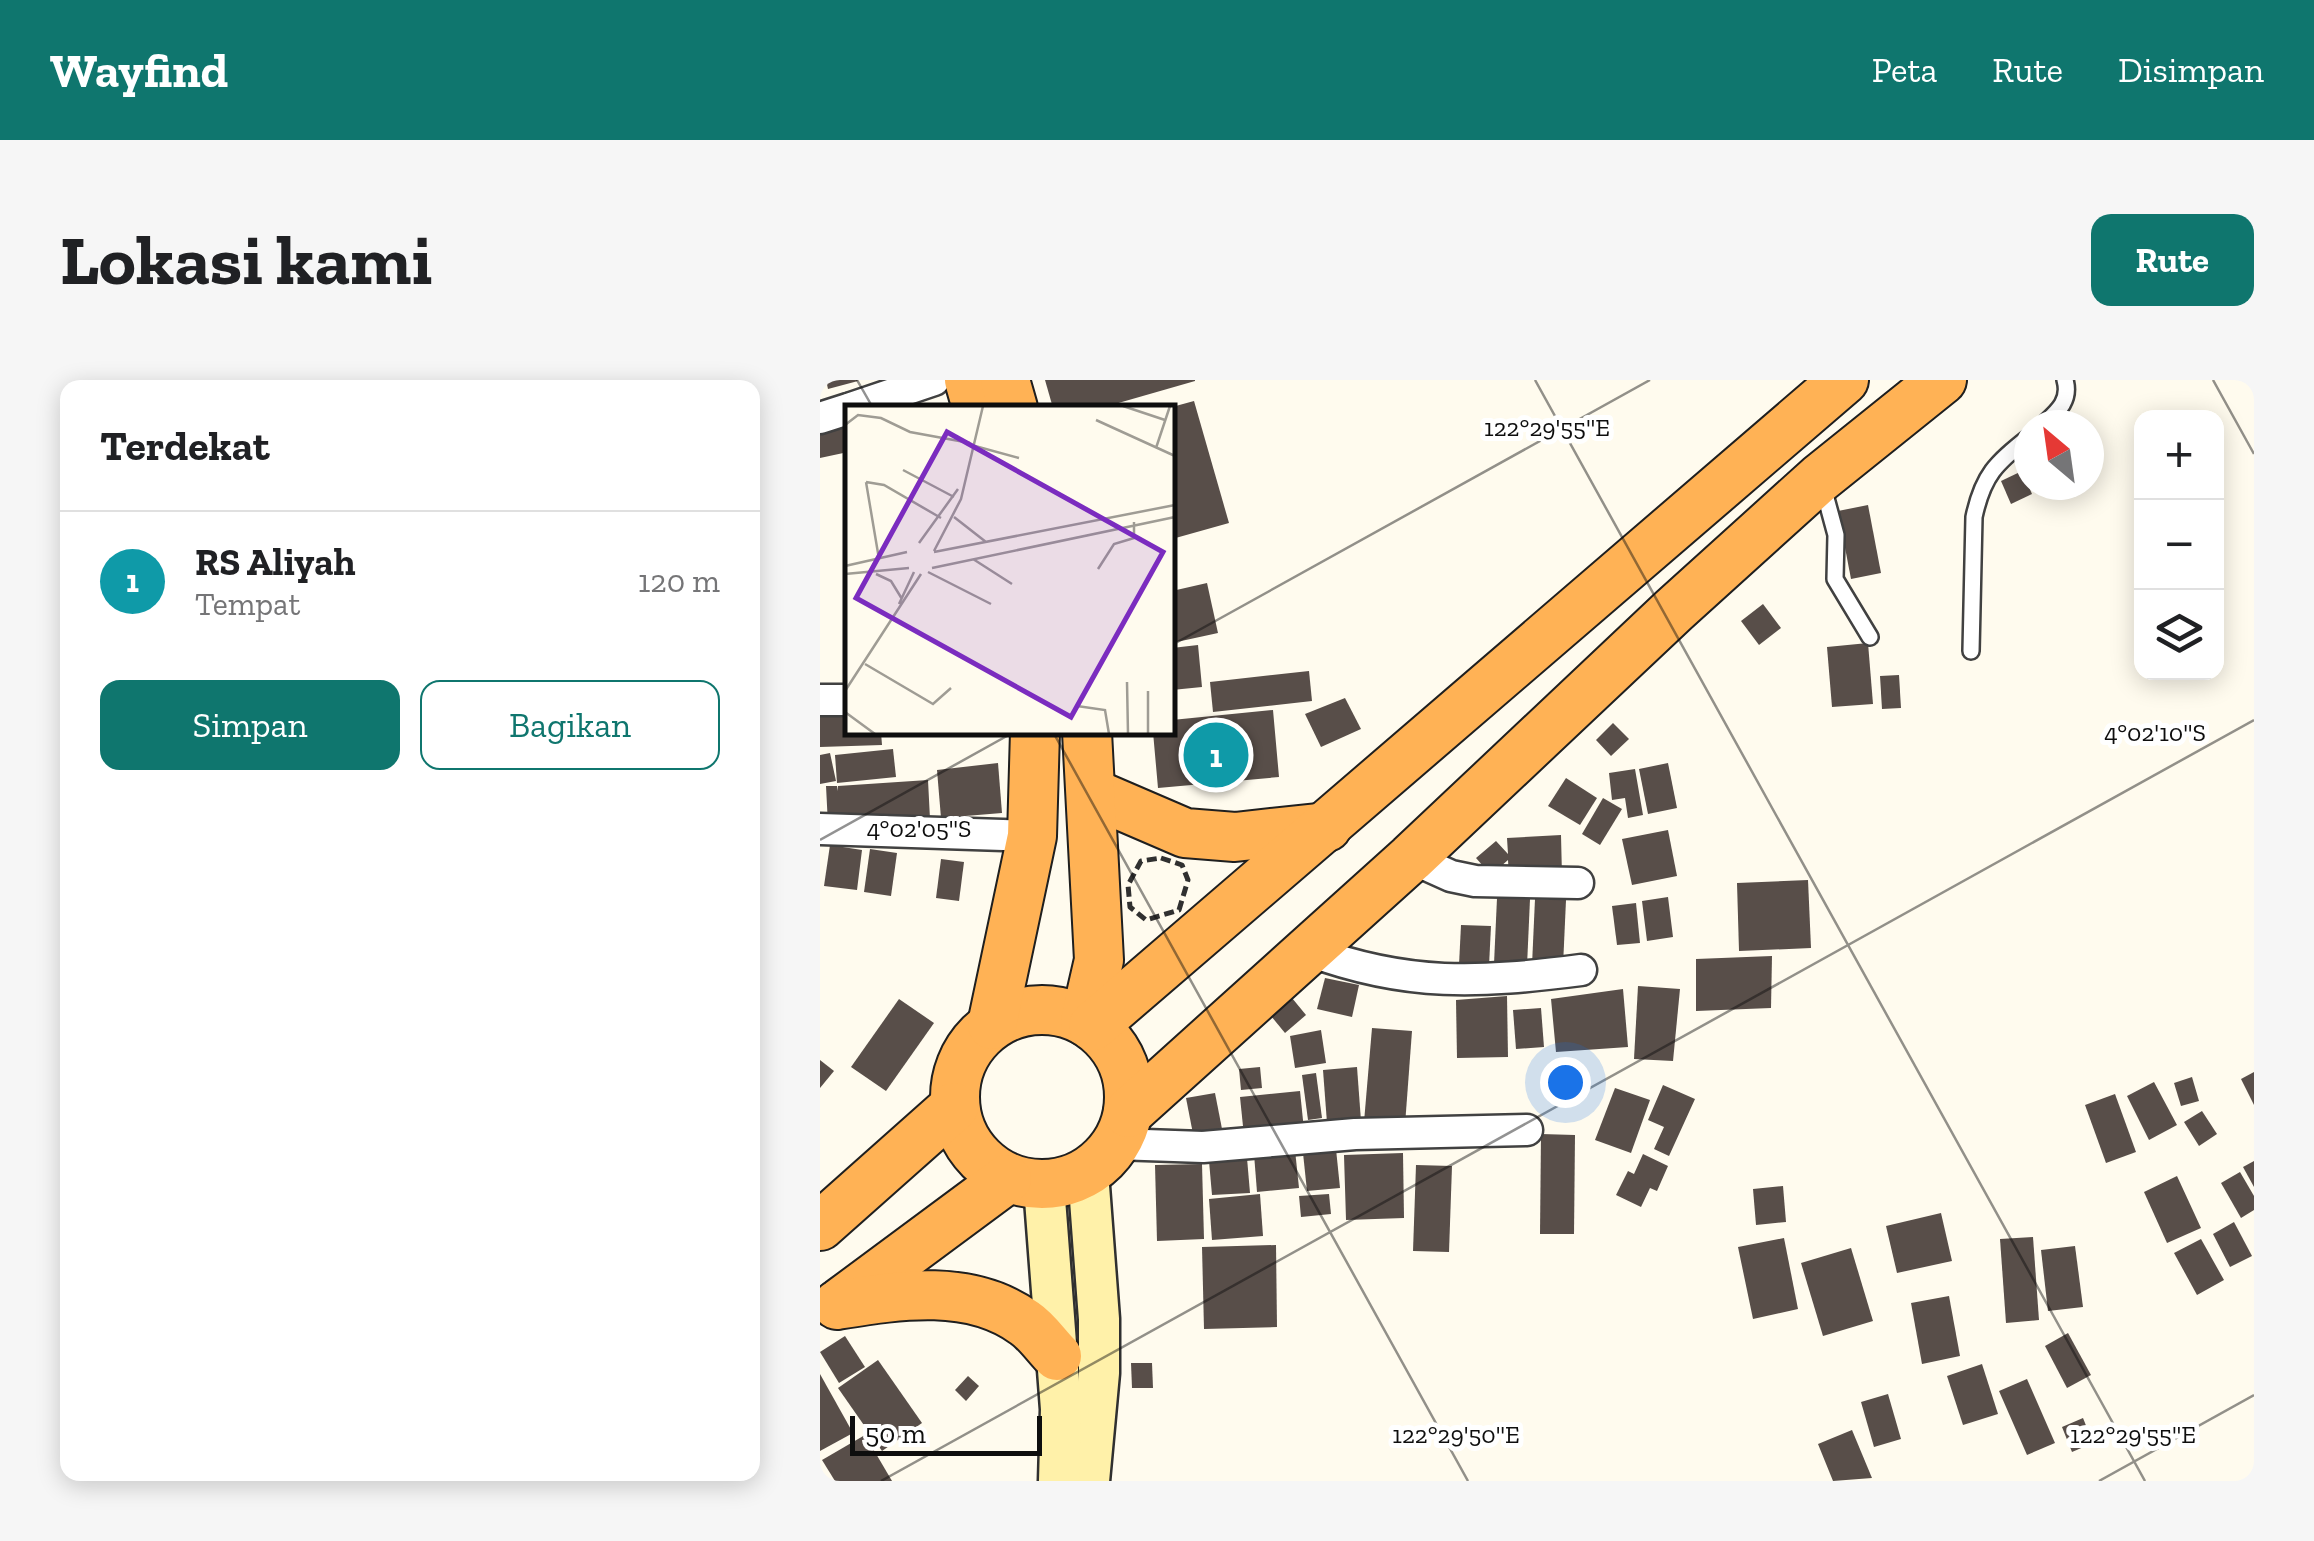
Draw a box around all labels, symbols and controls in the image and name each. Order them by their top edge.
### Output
text: Wayfind [50,42,228,99]
text: Peta [1872,49,1937,91]
text: Rute [1992,49,2063,91]
text: Disimpan [2118,49,2264,91]
button: Rute [2091,214,2254,306]
text: Lokasi kami [60,218,432,302]
inset map [845,405,1175,735]
north arrow [2014,410,2104,500]
map controls [2134,410,2224,680]
button: + [2134,410,2224,500]
text: 122°29'55"E [1484,412,1610,442]
text: Terdekat [100,420,270,471]
button: − [2134,500,2224,590]
text: RS Aliyah [195,539,356,585]
text: 1 [126,562,139,600]
text: 120 m [638,562,720,600]
text: Tempat [195,585,300,623]
button: layers [2134,590,2224,680]
button: Simpan [100,680,400,770]
button: Bagikan [420,680,720,770]
text: 4°02'10"S [2104,717,2206,747]
pin: 1 [1184,718,1248,792]
text: 4°02'05"S [867,813,971,843]
your location [1540,1057,1591,1108]
scale bar [850,1411,1042,1456]
text: 50 m [865,1417,926,1450]
text: 122°29'50"E [1392,1419,1520,1449]
text: 122°29'55"E [2070,1419,2196,1449]

